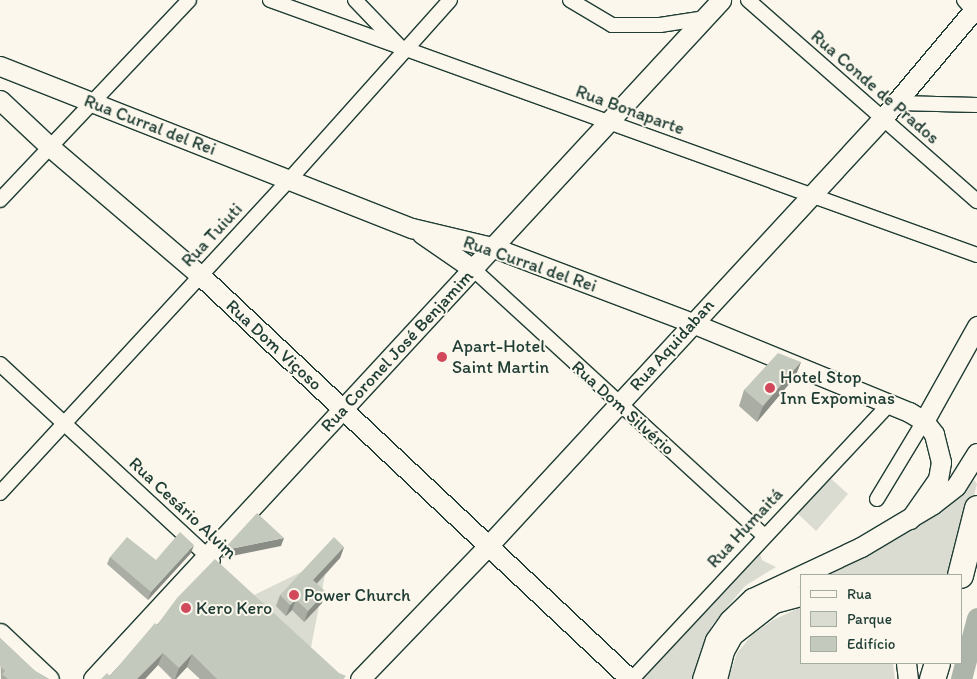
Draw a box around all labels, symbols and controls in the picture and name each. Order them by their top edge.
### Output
street label: Rua Conde de Prados [806,25,944,149]
street label: Rua Bonaparte [573,80,687,140]
street label: Rua Curral del Rei [81,90,219,160]
street label: Rua Tuiuti [177,199,247,271]
street label: Rua Curral del Rei [461,231,599,297]
street label: Rua Coronel José Benjamim [316,265,478,437]
street label: Rua Aquidaban [625,294,719,396]
street label: Rua Dom Viçoso [221,295,327,395]
place label: Apart-Hotel Saint Martin [452,336,549,378]
marker: Apart-Hotel Saint Martin [436,351,448,363]
street label: Rua Dom Silvério [567,356,679,460]
place label: Hotel Stop Inn Expominas [780,367,894,409]
marker: Hotel Stop Inn Expominas [764,382,776,394]
street label: Rua Cesário Alvim [124,452,242,564]
street label: Rua Humaitá [703,484,787,572]
legend [800,574,962,664]
place label: Power Church [304,584,411,606]
text: Rua [847,585,872,603]
marker: Power Church [288,589,300,601]
place label: Kero Kero [196,597,273,619]
marker: Kero Kero [180,602,192,614]
text: Parque [847,610,892,628]
text: Edifício [847,635,895,653]

